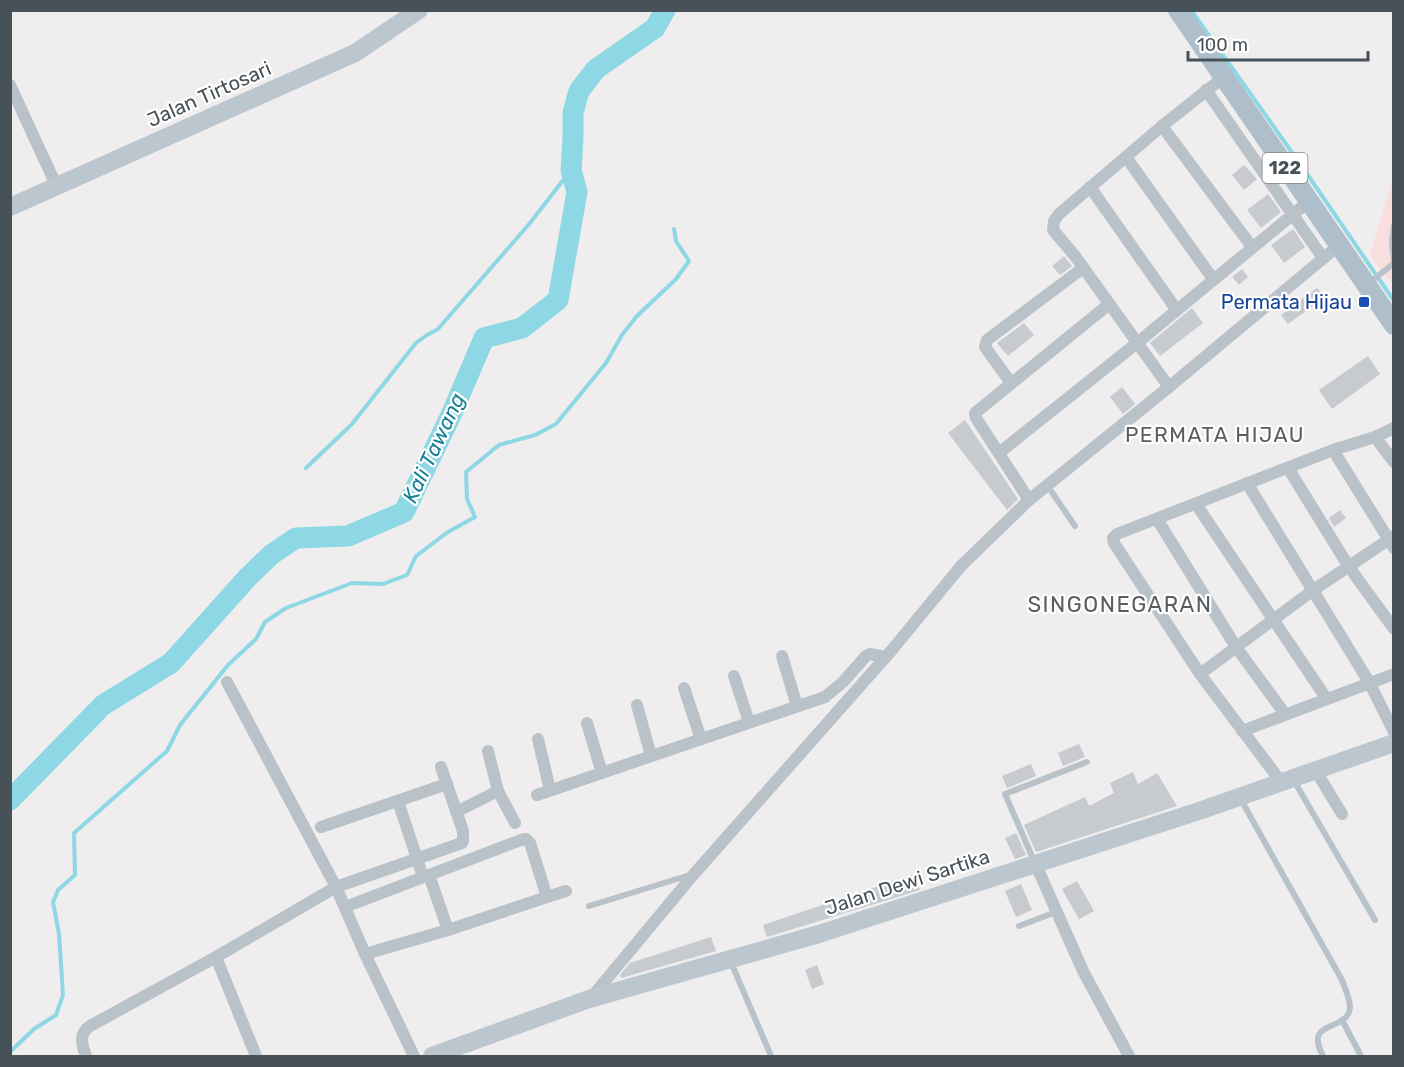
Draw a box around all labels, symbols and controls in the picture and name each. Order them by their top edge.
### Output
scale bar [1188,24,1368,62]
text: 100 m [1197,34,1248,56]
street label: Jalan Tirtosari [143,56,275,132]
road number: 122 [1262,153,1308,183]
place label: Permata Hijau [1221,290,1352,314]
marker: Permata Hijau [1357,295,1371,309]
water label: Kali Tawang [397,389,470,507]
district label: PERMATA HIJAU [1125,422,1305,447]
district label: SINGONEGARAN [1027,591,1213,618]
street label: Jalan Dewi Sartika [822,844,992,920]

